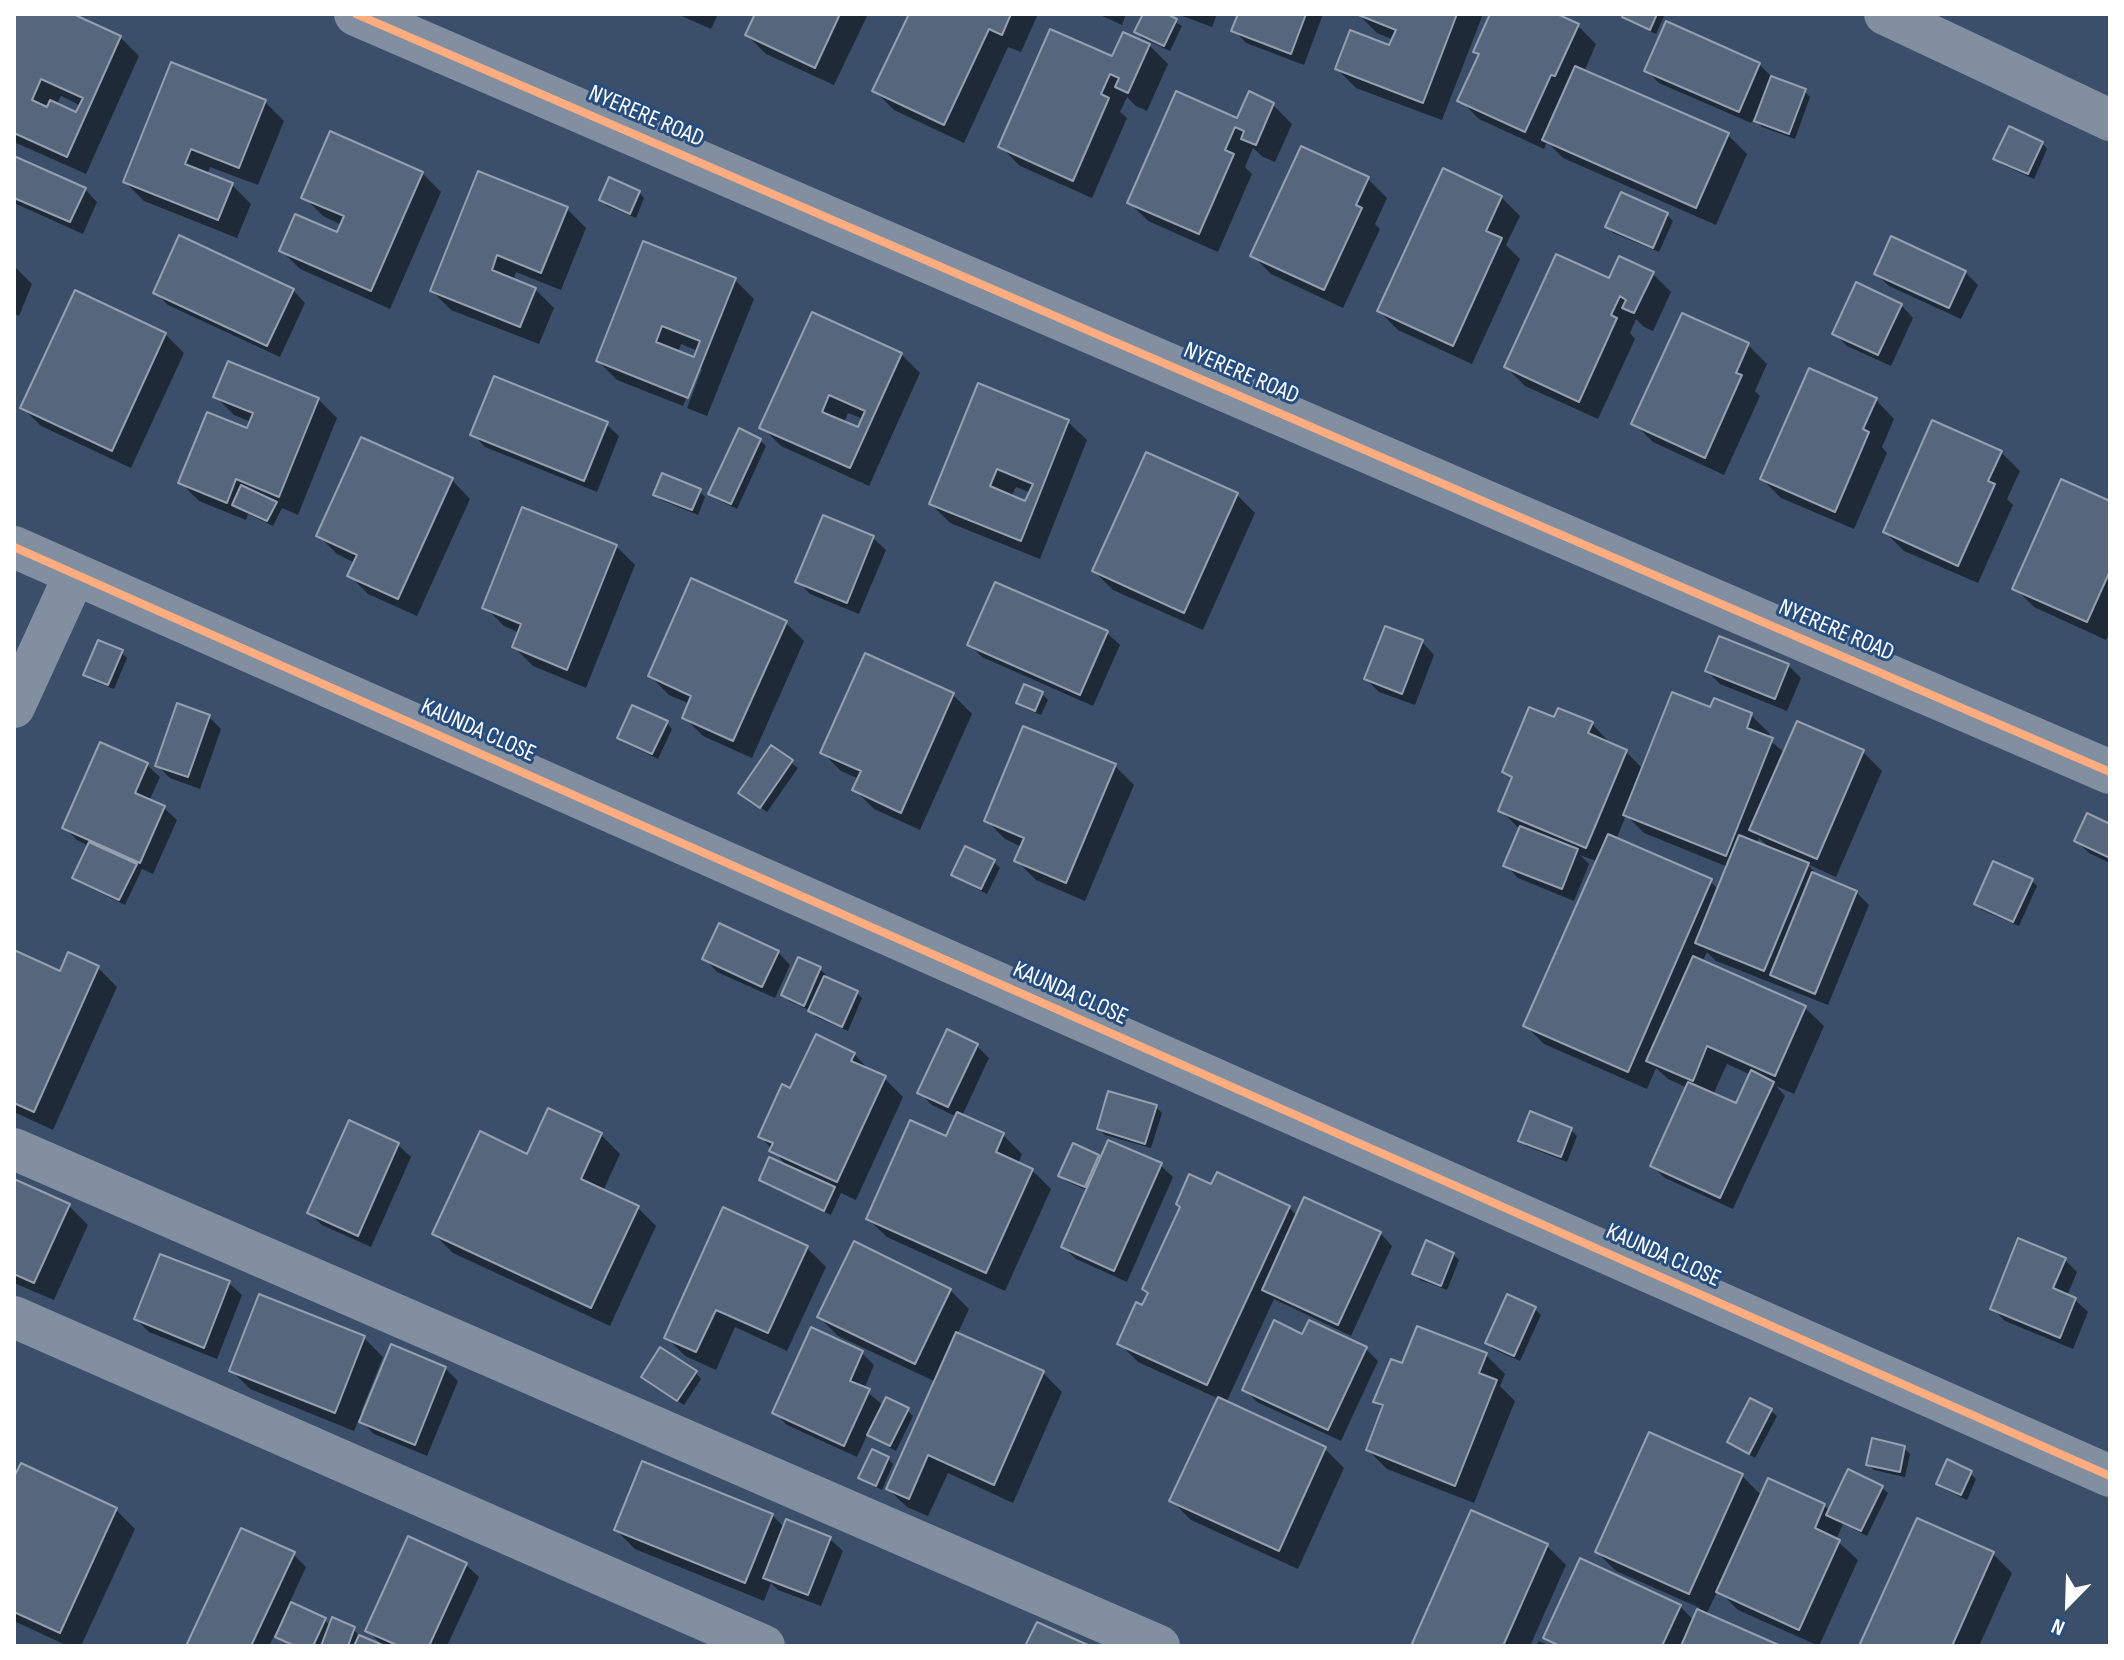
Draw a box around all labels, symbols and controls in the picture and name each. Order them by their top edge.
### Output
street label: NYERERE ROAD [584,80,708,154]
street label: NYERERE ROAD [1179,337,1303,411]
street label: NYERERE ROAD [1774,594,1898,668]
street label: KAUNDA CLOSE [416,693,540,769]
street label: KAUNDA CLOSE [1008,956,1132,1032]
street label: KAUNDA CLOSE [1601,1218,1725,1294]
north arrow [2028,1564,2108,1644]
text: N [2048,1612,2069,1641]

